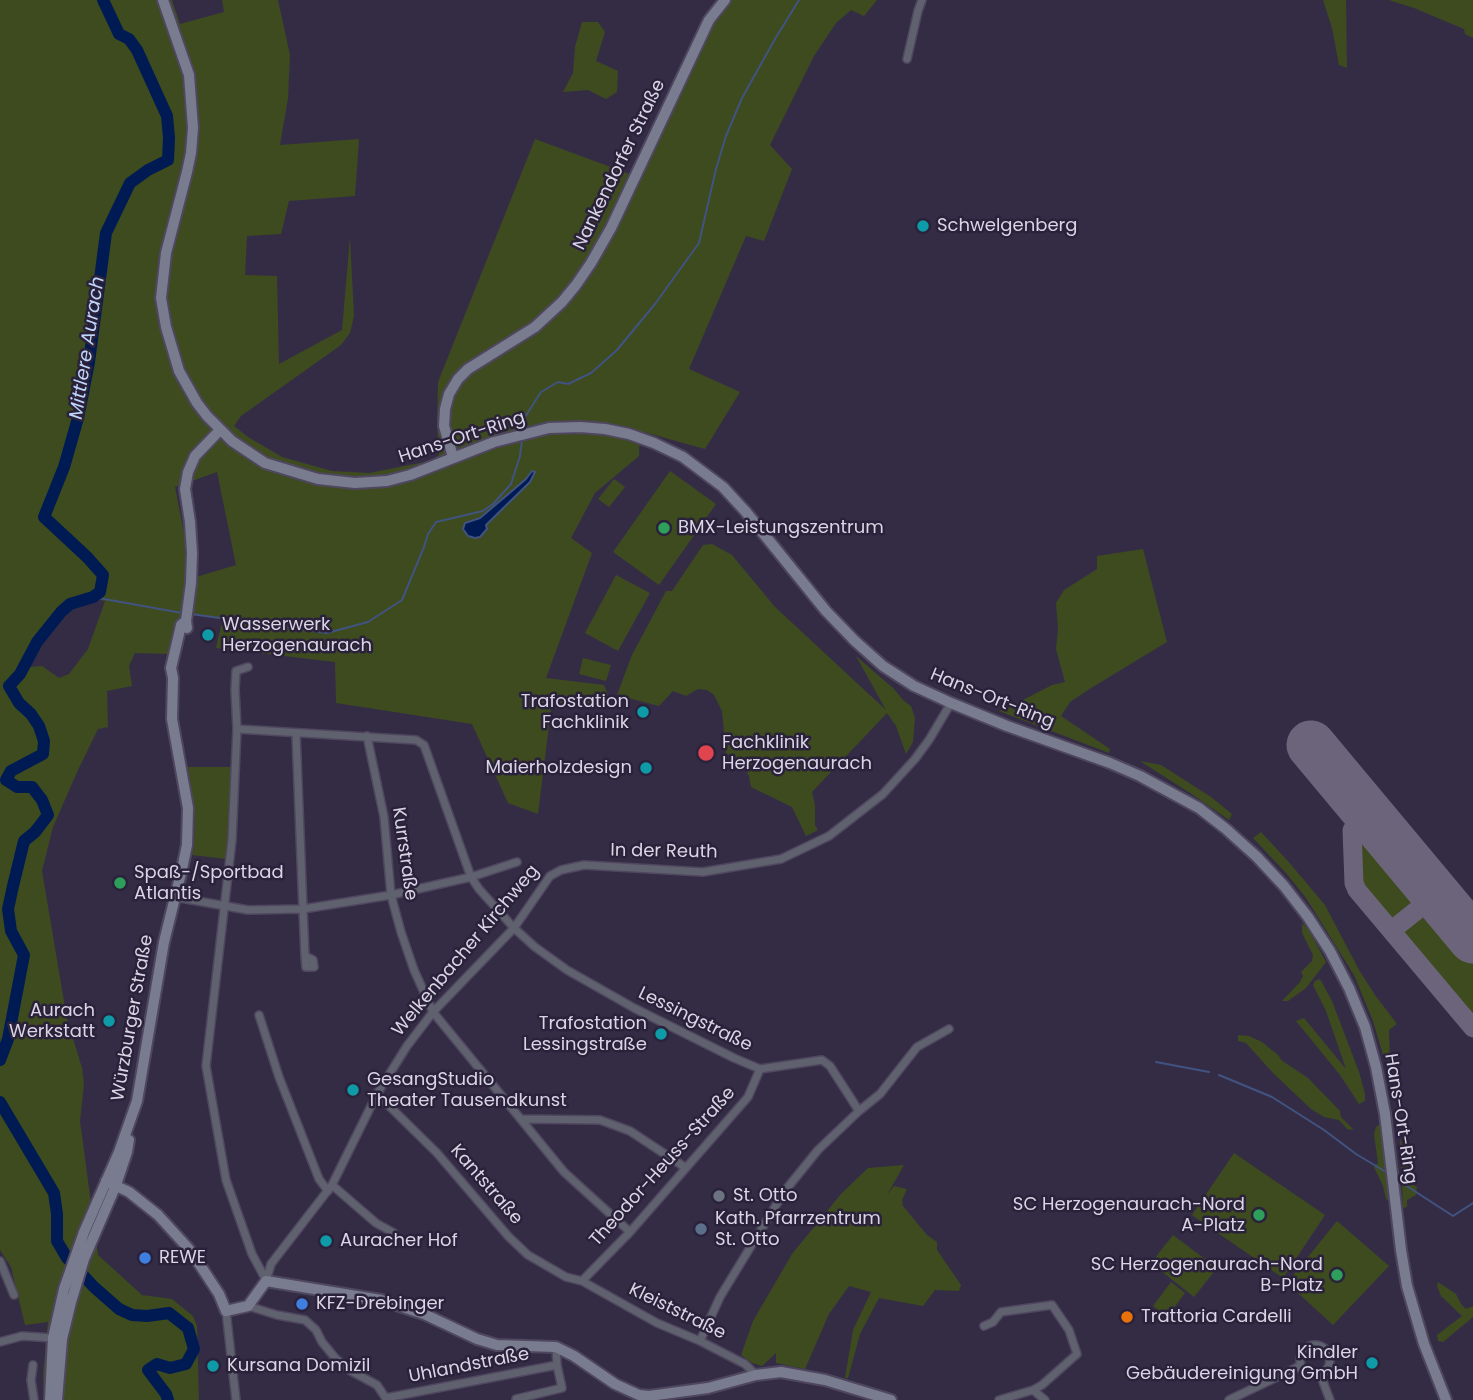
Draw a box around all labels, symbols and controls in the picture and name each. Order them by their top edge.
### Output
street label: Nankendorfer Straße [569,76,671,254]
place label: Schwelgenberg [937,215,1077,237]
marker: Schwelgenberg [915,218,931,234]
water label: Mittlere Aurach [65,275,111,421]
street label: Hans-Ort-Ring [396,407,528,469]
place label: BMX-Leistungszentrum [678,517,884,539]
marker: BMX-Leistungszentrum [656,520,672,536]
place label: Wasserwerk Herzogenaurach [222,614,372,656]
marker: Wasserwerk Herzogenaurach [200,627,216,643]
street label: Hans-Ort-Ring [927,664,1057,734]
place label: Trafostation Fachklinik [521,691,629,734]
marker: Trafostation Fachklinik [635,704,651,720]
place label: Fachklinik Herzogenaurach [722,732,872,774]
marker: Fachklinik Herzogenaurach [696,743,716,763]
place label: Maierholzdesign [486,757,632,779]
marker: Maierholzdesign [638,760,654,776]
street label: Kurrstraße [387,806,421,902]
street label: In der Reuth [610,840,718,864]
street label: Welkenbacher Kirchweg [388,861,544,1041]
place label: Spaß-/Sportbad Atlantis [134,862,284,904]
marker: Spaß-/Sportbad Atlantis [112,875,128,891]
street label: Würzburger Straße [108,933,158,1103]
street label: Lessingstraße [634,983,756,1057]
place label: Aurach Werkstatt [9,1000,95,1042]
marker: Aurach Werkstatt [101,1013,117,1029]
place label: Trafostation Lessingstraße [523,1013,647,1056]
marker: Trafostation Lessingstraße [653,1026,669,1042]
street label: Hans-Ort-Ring [1379,1052,1421,1186]
place label: GesangStudio Theater Tausendkunst [367,1069,567,1112]
marker: GesangStudio Theater Tausendkunst [345,1082,361,1098]
street label: Theodor-Heuss-Straße [586,1083,740,1251]
street label: Kantstraße [445,1140,527,1230]
place label: St. Otto [733,1185,797,1207]
marker: St. Otto [711,1188,727,1204]
place label: SC Herzogenaurach-Nord A-Platz [1013,1194,1245,1236]
marker: SC Herzogenaurach-Nord A-Platz [1251,1207,1267,1223]
place label: Kath. Pfarrzentrum St. Otto [715,1208,881,1250]
marker: Kath. Pfarrzentrum St. Otto [693,1221,709,1237]
place label: Auracher Hof [340,1230,458,1252]
marker: Auracher Hof [318,1233,334,1249]
place label: REWE [159,1247,206,1269]
marker: REWE [137,1250,153,1266]
place label: SC Herzogenaurach-Nord B-Platz [1091,1254,1323,1296]
marker: SC Herzogenaurach-Nord B-Platz [1329,1267,1345,1283]
street label: Kleiststraße [625,1279,729,1345]
place label: KFZ-Drebinger [316,1293,444,1315]
marker: KFZ-Drebinger [294,1296,310,1312]
place label: Trattoria Cardelli [1141,1306,1292,1328]
marker: Trattoria Cardelli [1119,1309,1135,1325]
place label: Kindler Gebäudereinigung GmbH [1126,1342,1358,1384]
street label: Uhlandstraße [407,1344,531,1388]
place label: Kursana Domizil [227,1355,370,1377]
marker: Kindler Gebäudereinigung GmbH [1364,1355,1380,1371]
marker: Kursana Domizil [205,1358,221,1374]

